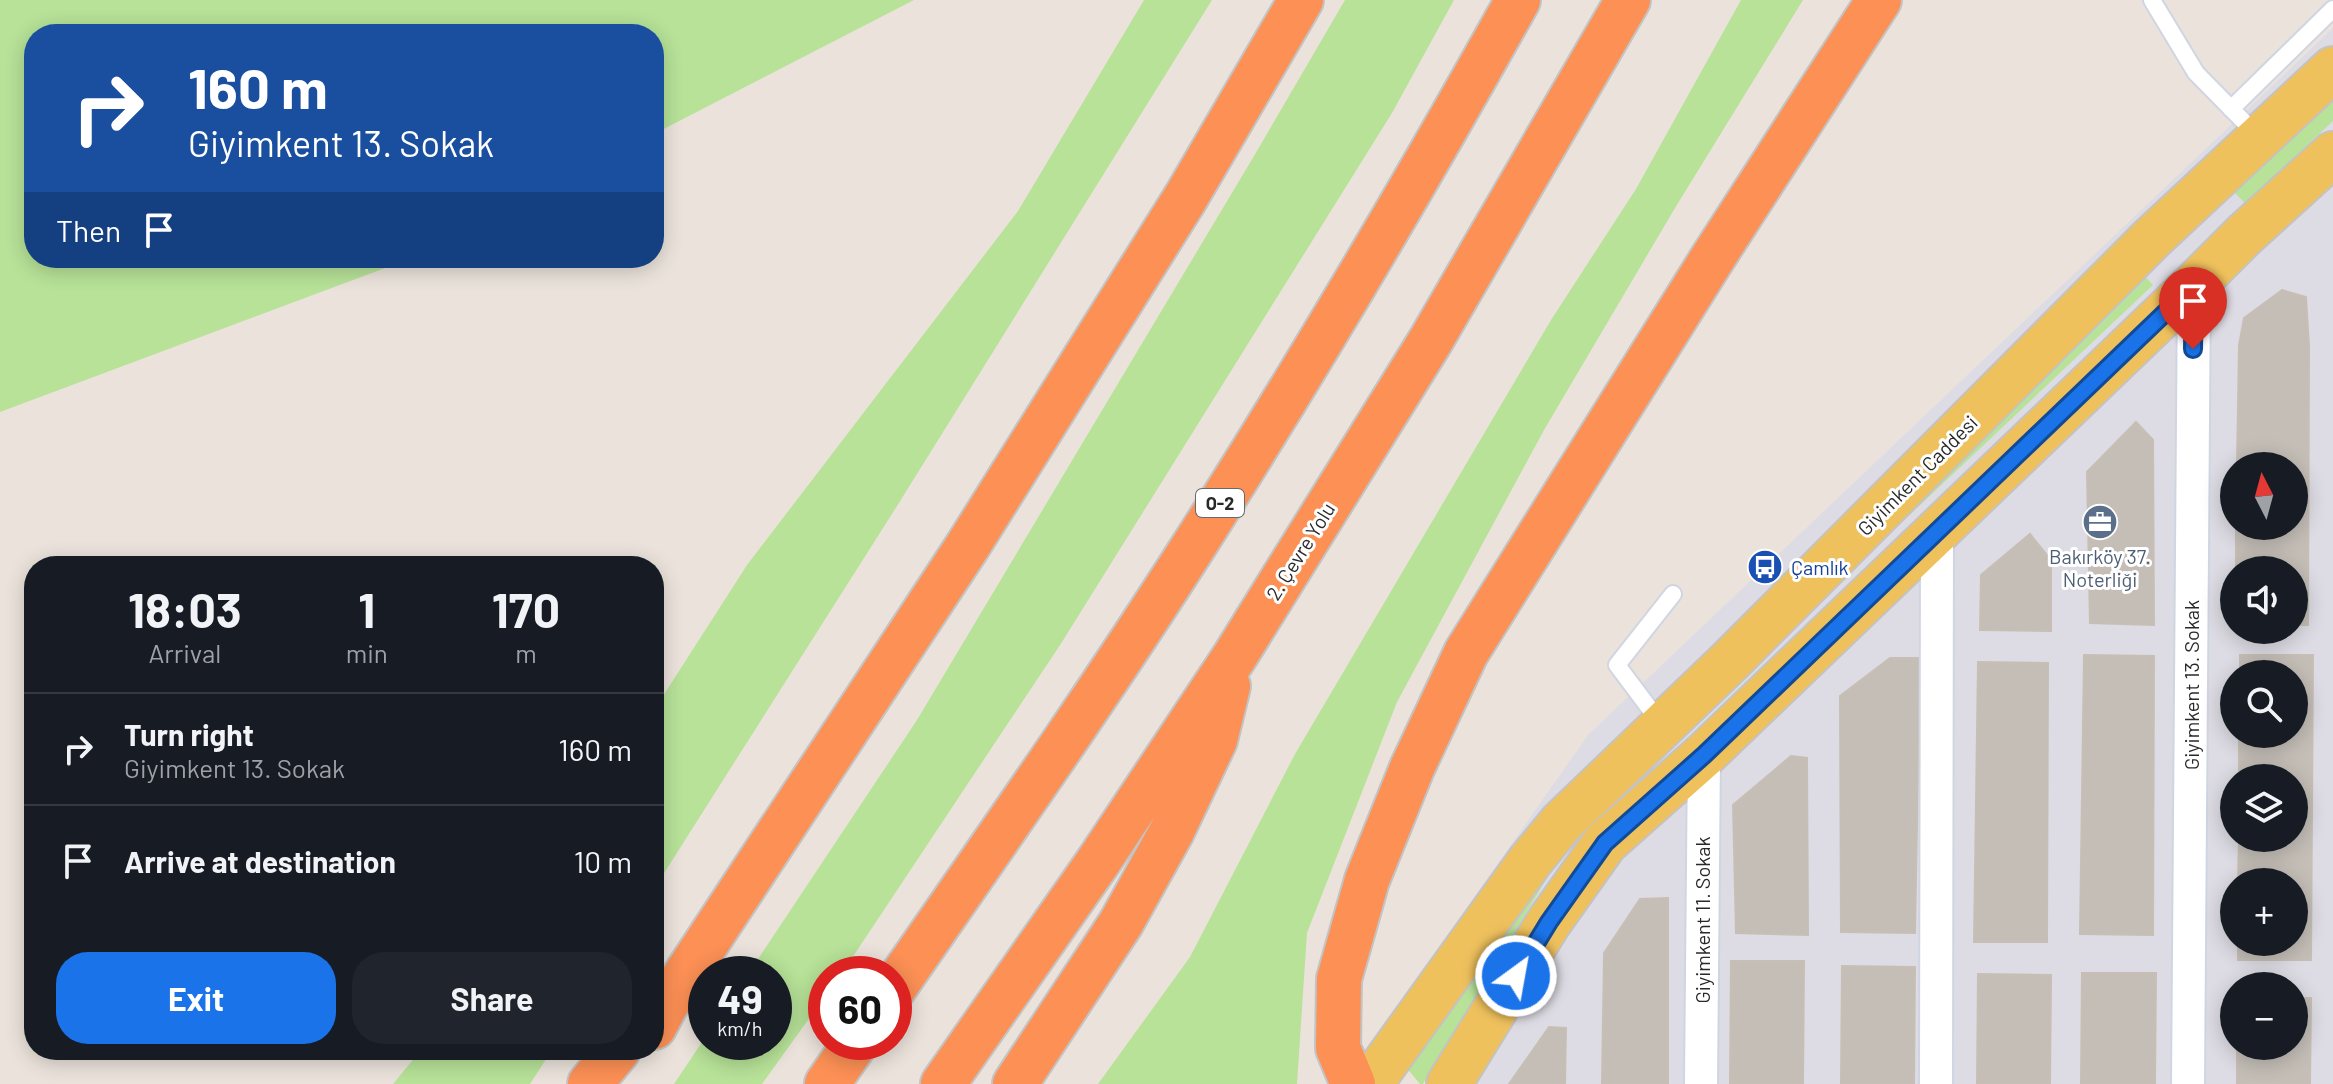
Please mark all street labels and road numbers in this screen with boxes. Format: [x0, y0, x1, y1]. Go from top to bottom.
street label: Giyimkent Caddesi [1852, 410, 1982, 540]
road number: O-2 [1196, 489, 1244, 517]
street label: 2. Çevre Yolu [1261, 498, 1339, 604]
street label: Giyimkent 13. Sokak [2179, 600, 2203, 770]
street label: Giyimkent 11. Sokak [1690, 837, 1714, 1003]

